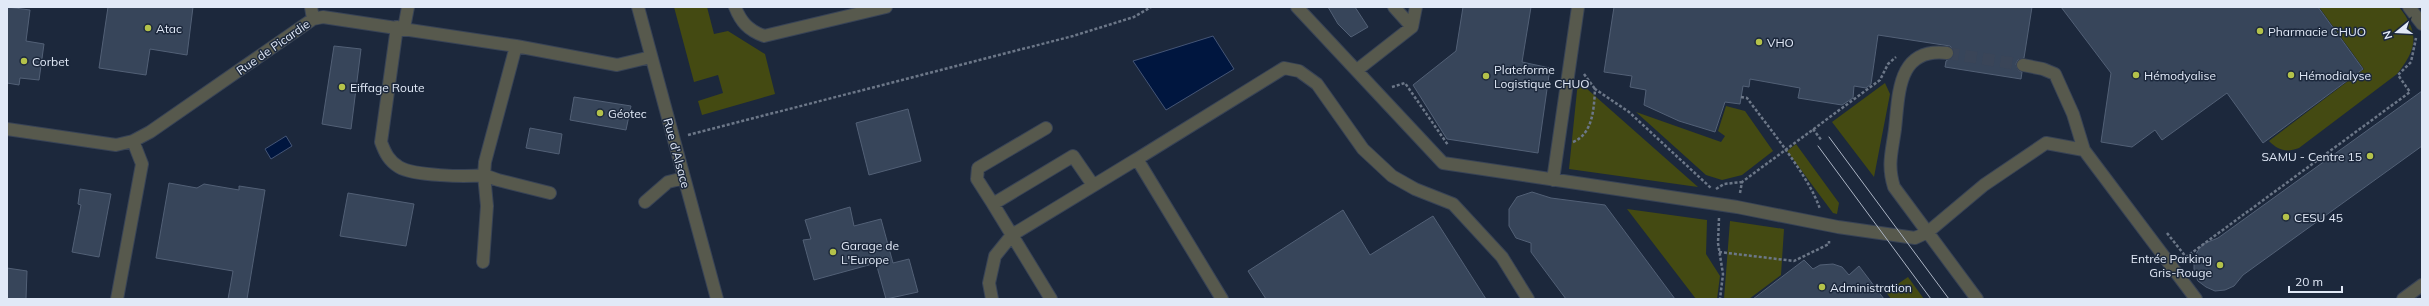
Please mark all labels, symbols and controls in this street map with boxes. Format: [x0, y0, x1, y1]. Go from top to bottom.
north arrow [2377, 12, 2417, 52]
street label: Rue de Picardie [233, 16, 313, 78]
place label: Atac [156, 21, 182, 36]
marker: Atac [143, 23, 153, 33]
place label: Pharmacie CHUO [2268, 24, 2366, 39]
marker: Pharmacie CHUO [2255, 26, 2265, 36]
text: N [2380, 29, 2395, 41]
place label: VHO [1767, 35, 1794, 50]
marker: VHO [1754, 37, 1764, 47]
place label: Corbet [32, 54, 69, 69]
marker: Corbet [19, 56, 29, 66]
place label: Plateforme Logistique CHUO [1494, 62, 1590, 91]
place label: Hémodyalise [2144, 68, 2216, 83]
place label: Hémodialyse [2299, 68, 2371, 83]
marker: Hémodyalise [2131, 70, 2141, 80]
marker: Hémodialyse [2286, 70, 2296, 80]
marker: Plateforme Logistique CHUO [1481, 71, 1491, 81]
place label: Eiffage Route [350, 80, 424, 95]
marker: Eiffage Route [337, 82, 347, 92]
place label: Géotec [608, 106, 647, 121]
marker: Géotec [595, 108, 605, 118]
street label: Rue d'Alsace [660, 116, 694, 190]
place label: SAMU - Centre 15 [2261, 149, 2362, 164]
marker: SAMU - Centre 15 [2365, 151, 2375, 161]
place label: CESU 45 [2294, 210, 2343, 225]
marker: CESU 45 [2281, 212, 2291, 222]
place label: Garage de L'Europe [841, 238, 899, 267]
marker: Garage de L'Europe [828, 247, 838, 257]
place label: Entrée Parking Gris-Rouge [2131, 251, 2212, 280]
marker: Entrée Parking Gris-Rouge [2215, 260, 2225, 270]
scale bar [2289, 268, 2342, 294]
text: 20 m [2295, 274, 2323, 289]
place label: Administration [1830, 280, 1912, 295]
marker: Administration [1817, 282, 1827, 292]

